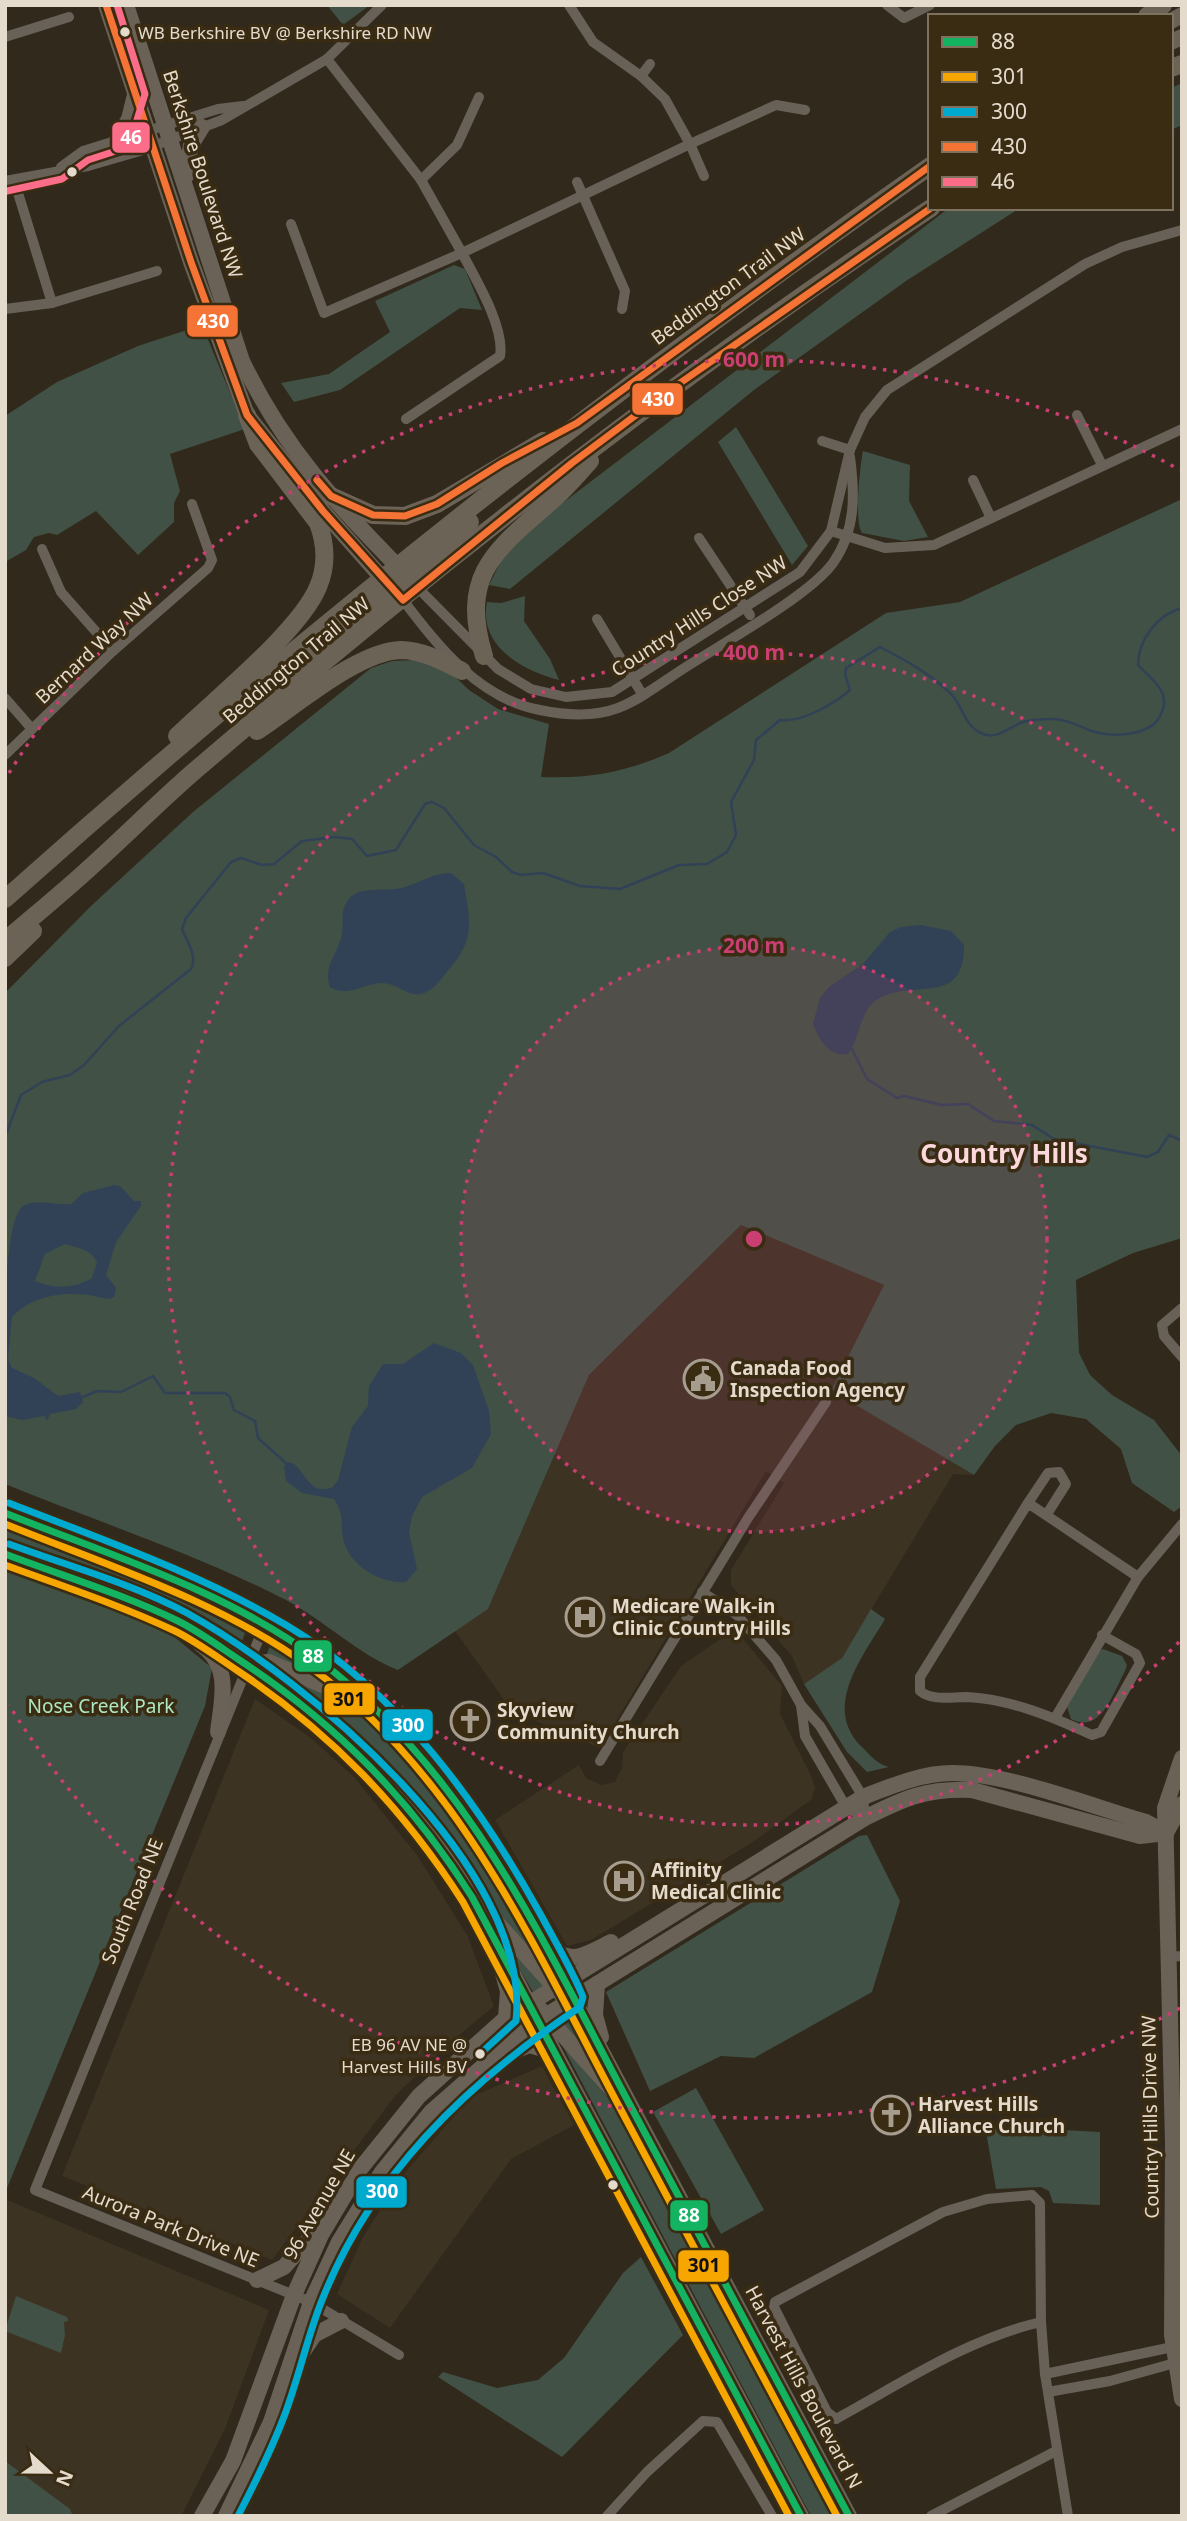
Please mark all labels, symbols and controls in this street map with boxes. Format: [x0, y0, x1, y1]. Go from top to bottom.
legend [928, 14, 1173, 210]
place label: WB Berkshire BV @ Berkshire RD NW [138, 21, 432, 44]
marker: WB Berkshire BV @ Berkshire RD NW [118, 25, 132, 39]
text: 88 [991, 27, 1015, 55]
text: 301 [991, 62, 1027, 90]
street label: Berkshire Boulevard NW [157, 67, 249, 282]
text: 300 [991, 97, 1027, 125]
line badge: 46 [111, 121, 151, 154]
text: 46 [120, 124, 142, 150]
text: 430 [991, 132, 1027, 160]
unlabelled marker [65, 165, 79, 179]
text: 46 [991, 167, 1015, 195]
street label: Beddington Trail NW [646, 221, 810, 351]
line badge: 430 [186, 304, 239, 338]
text: 430 [197, 308, 229, 334]
text: 600 m [723, 345, 785, 373]
line badge: 430 [631, 382, 684, 416]
text: 430 [642, 386, 674, 412]
street label: Country Hills Close NW [606, 549, 792, 683]
street label: Bernard Way NW [30, 586, 159, 709]
street label: Beddington Trail NW [217, 591, 375, 729]
text: 400 m [723, 638, 785, 666]
text: 200 m [723, 931, 785, 959]
district label: Country Hills [920, 1135, 1088, 1171]
centre of rings [742, 1227, 766, 1251]
place label: Canada Food Inspection Agency [730, 1355, 905, 1403]
public building icon: Canada Food Inspection Agency [682, 1358, 724, 1400]
place label: Medicare Walk-in Clinic Country Hills [612, 1593, 791, 1641]
hospital icon: Medicare Walk-in Clinic Country Hills [564, 1596, 606, 1638]
line badge: 88 [293, 1639, 333, 1673]
text: 88 [302, 1643, 324, 1669]
line badge: 301 [323, 1682, 376, 1716]
text: 301 [333, 1686, 365, 1712]
park label: Nose Creek Park [28, 1693, 174, 1719]
place label: Skyview Community Church [497, 1697, 680, 1745]
church icon: Skyview Community Church [449, 1700, 491, 1742]
line badge: 300 [381, 1708, 434, 1742]
text: 300 [392, 1712, 424, 1738]
street label: South Road NE [95, 1835, 169, 1967]
place label: Affinity Medical Clinic [651, 1857, 781, 1905]
hospital icon: Affinity Medical Clinic [603, 1860, 645, 1902]
street label: Country Hills Drive NW [1135, 2015, 1165, 2219]
place label: EB 96 AV NE @ Harvest Hills BV [341, 2033, 468, 2078]
marker: EB 96 AV NE @ Harvest Hills BV [473, 2047, 487, 2061]
place label: Harvest Hills Alliance Church [918, 2091, 1065, 2139]
church icon: Harvest Hills Alliance Church [870, 2094, 912, 2136]
street label: 96 Avenue NE [277, 2144, 361, 2264]
line badge: 300 [355, 2175, 408, 2209]
text: 300 [366, 2178, 398, 2204]
unlabelled marker [606, 2178, 620, 2192]
street label: Aurora Park Drive NE [79, 2179, 263, 2273]
line badge: 88 [669, 2199, 709, 2232]
text: 88 [678, 2202, 700, 2228]
line badge: 301 [677, 2249, 730, 2283]
text: 301 [688, 2252, 720, 2278]
street label: Harvest Hills Boulevard N [739, 2281, 869, 2493]
north arrow [14, 2437, 84, 2507]
text: N [50, 2466, 80, 2490]

